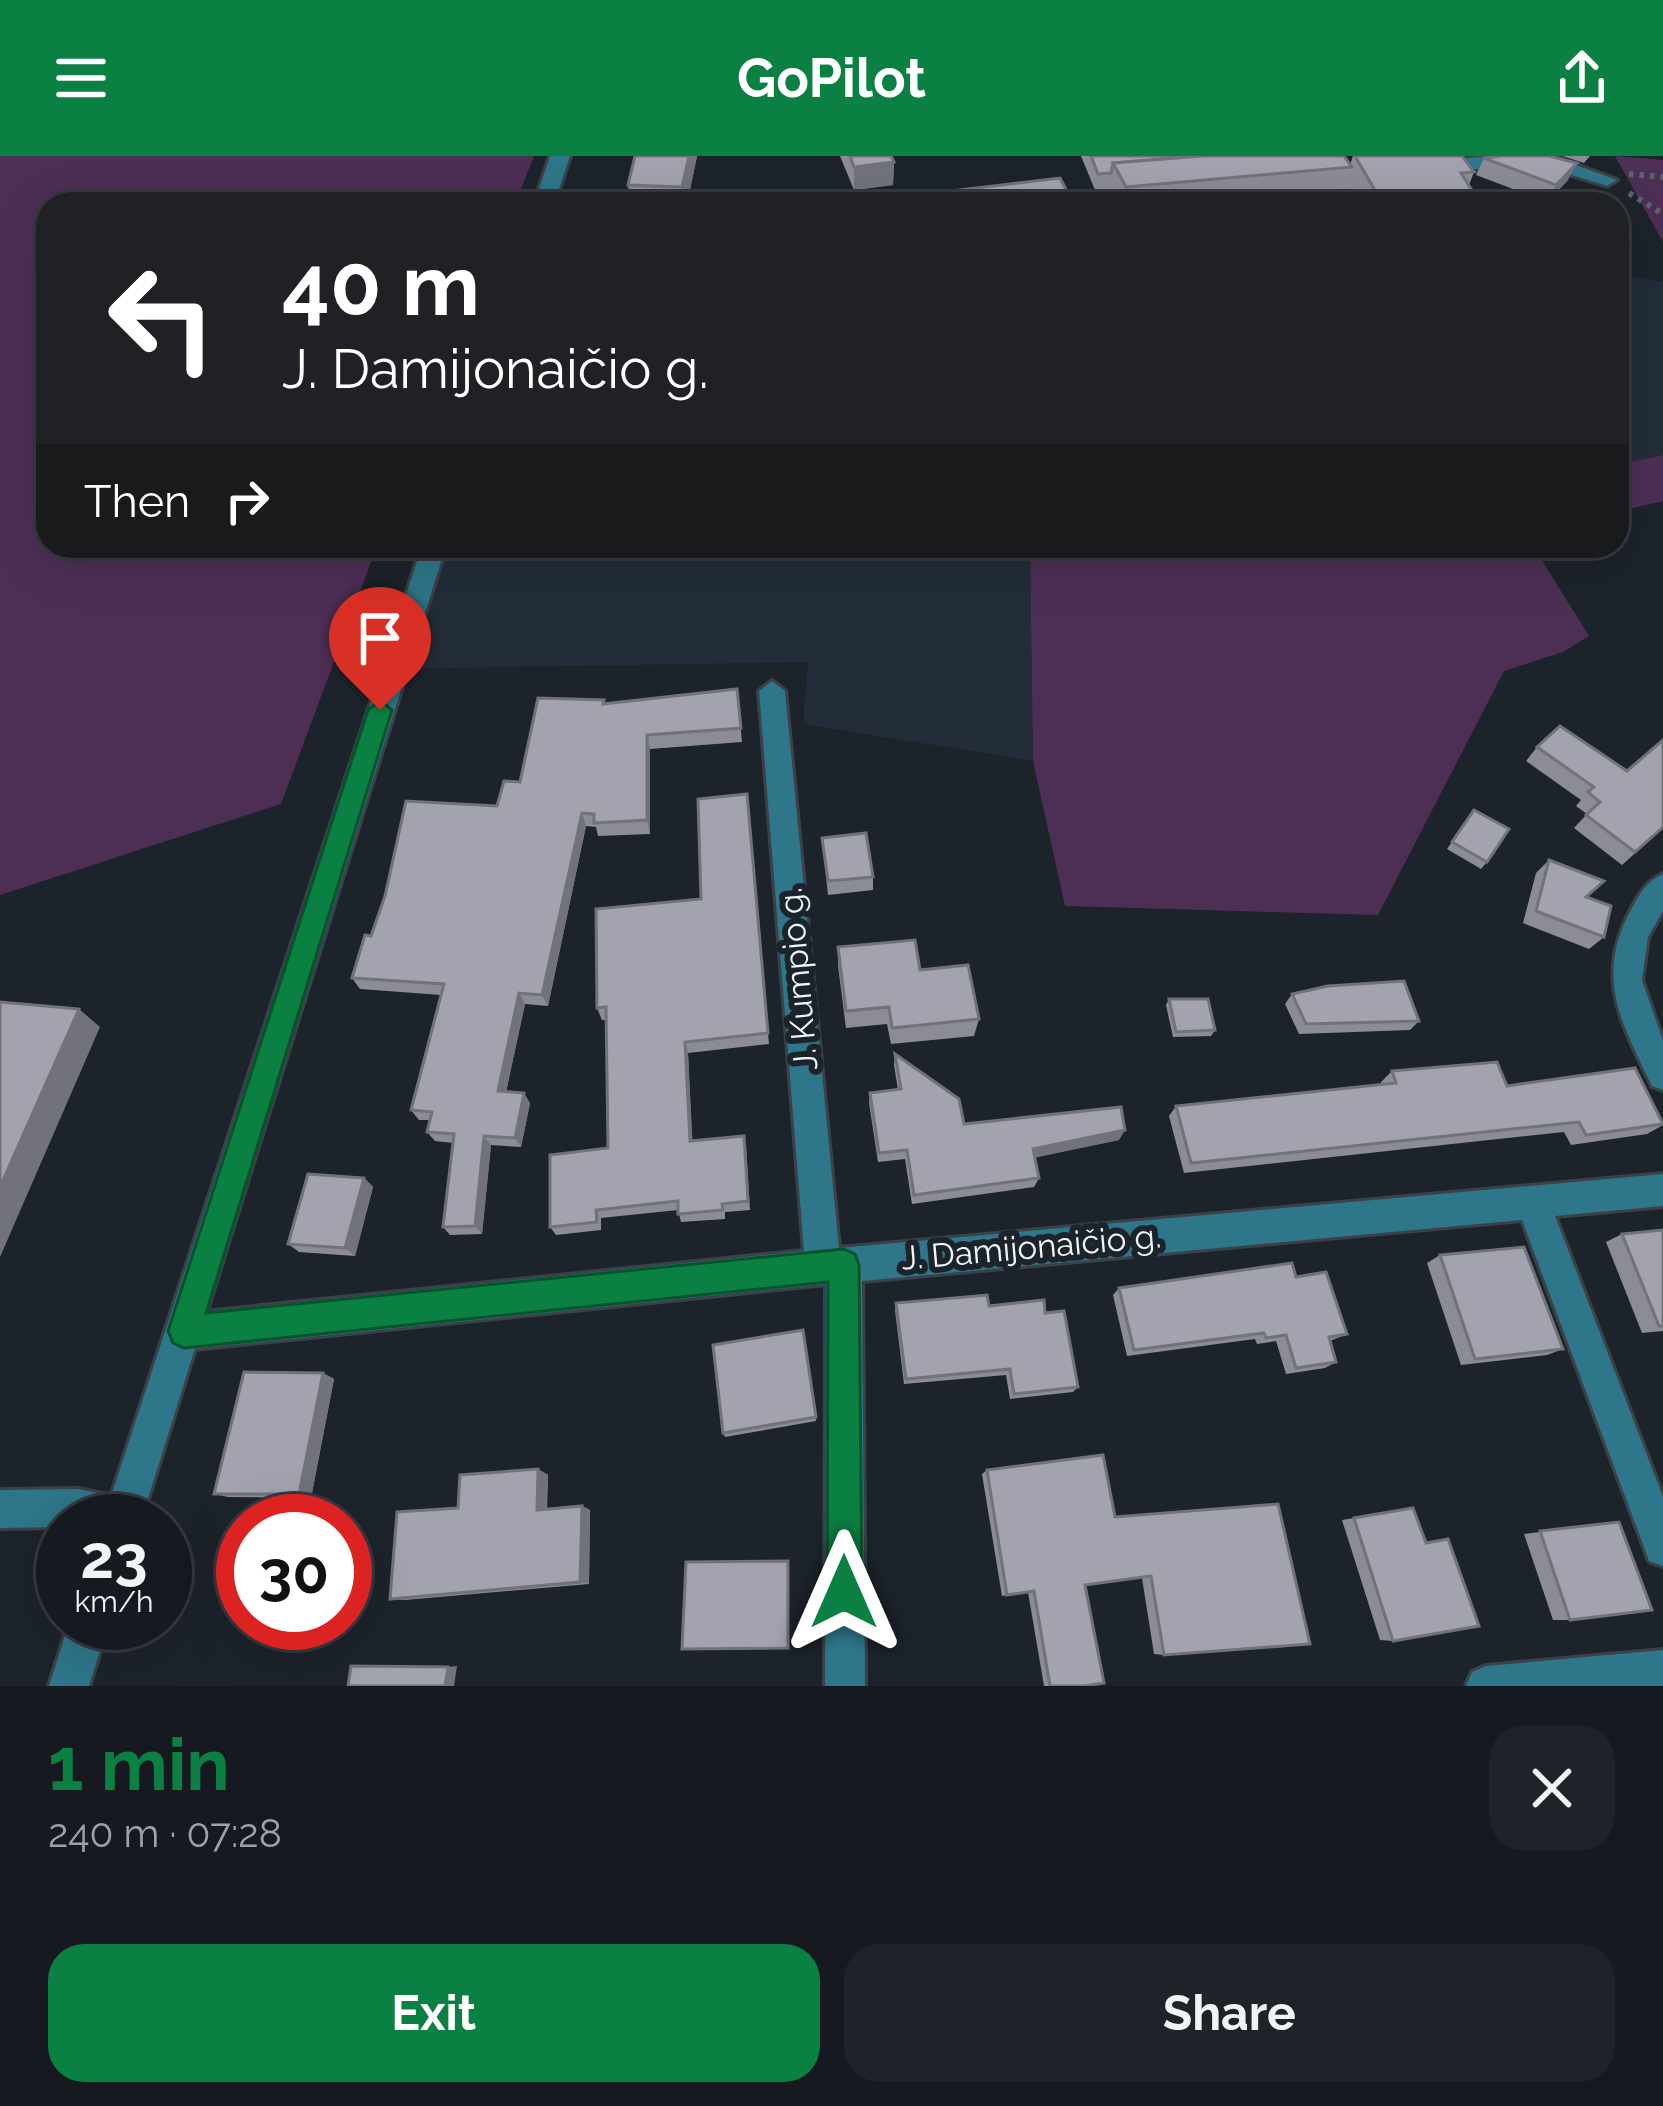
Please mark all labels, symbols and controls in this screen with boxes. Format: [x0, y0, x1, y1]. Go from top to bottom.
icon: menu [48, 45, 114, 111]
icon: share [1549, 45, 1615, 111]
text: GoPilot [737, 46, 926, 110]
text: 40 m [282, 236, 480, 335]
icon: left [84, 240, 240, 396]
text: J. Damijonaičio g. [282, 337, 709, 401]
icon: right [214, 468, 280, 534]
text: Then [84, 475, 190, 528]
pin [329, 587, 431, 710]
icon: arrive [347, 605, 413, 671]
street label: J. Kumpio g. [771, 886, 825, 1072]
street label: J. Damijonaičio g. [899, 1216, 1163, 1278]
speed limit sign: 30 [216, 1494, 372, 1650]
text: 23 [80, 1522, 148, 1592]
position arrow [781, 1529, 907, 1655]
text: km/h [74, 1584, 154, 1619]
text: 1 min [48, 1722, 230, 1807]
button: close [1489, 1725, 1615, 1851]
text: 240 m · 07:28 [48, 1810, 282, 1856]
button: Exit [48, 1944, 820, 2082]
button: Share [844, 1944, 1615, 2082]

